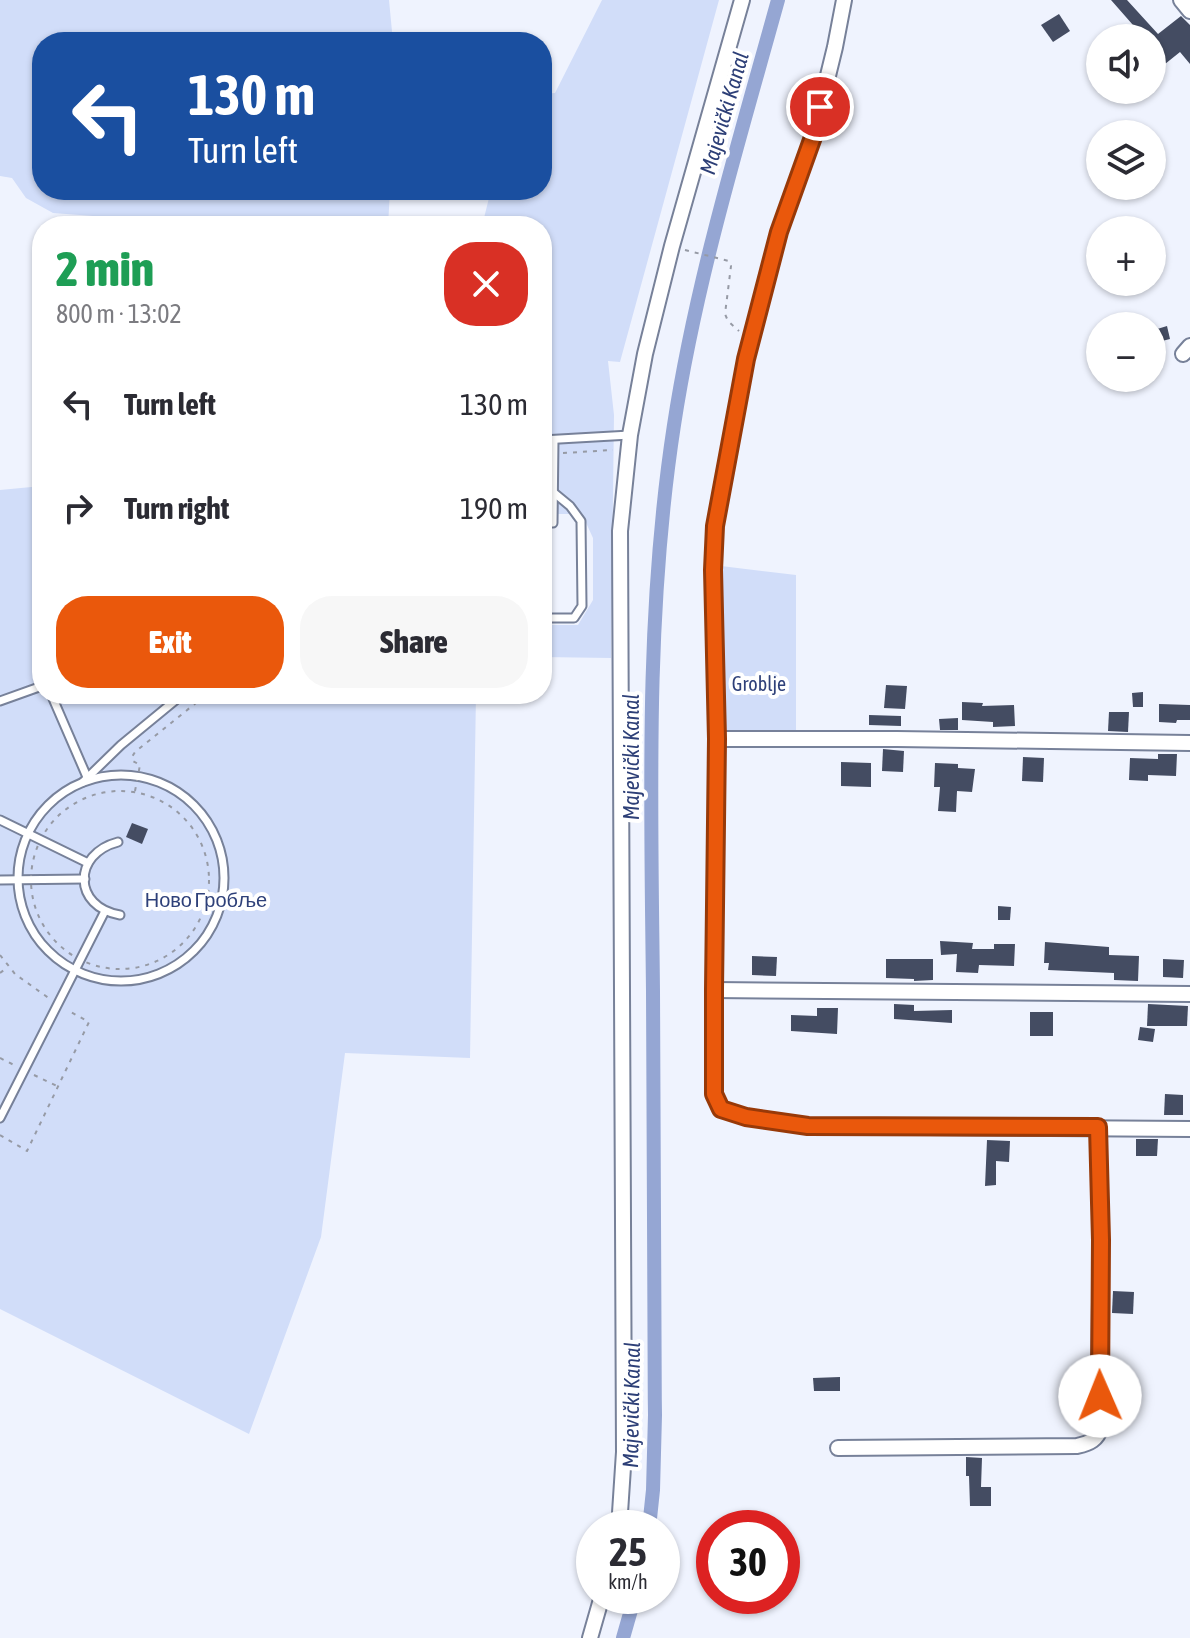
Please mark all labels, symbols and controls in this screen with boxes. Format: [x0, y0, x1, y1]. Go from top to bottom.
map controls [1086, 24, 1166, 392]
button: sound [1086, 24, 1166, 104]
water label: Majevički Kanal [694, 49, 754, 177]
text: 130 m [188, 63, 315, 127]
icon: left [56, 64, 160, 168]
pin [786, 73, 854, 141]
icon: arrive [798, 85, 842, 129]
button: layers [1086, 120, 1166, 200]
text: Turn left [188, 129, 298, 171]
button: + [1086, 216, 1166, 296]
text: 2 min [56, 241, 154, 296]
button: close [444, 242, 528, 326]
text: 800 m · 13:02 [56, 299, 182, 329]
button: − [1086, 312, 1166, 392]
icon: left [56, 382, 100, 426]
text: Turn left [124, 387, 216, 421]
text: 130 m [460, 387, 528, 421]
icon: right [56, 486, 100, 530]
text: Turn right [124, 491, 230, 525]
text: 190 m [460, 491, 528, 525]
button: Exit [56, 596, 284, 688]
button: Share [300, 596, 528, 688]
park label: Groblje [732, 672, 786, 695]
water label: Majevički Kanal [618, 694, 644, 820]
park label: Ново Гробље [145, 888, 267, 911]
water label: Majevički Kanal [617, 1342, 645, 1468]
position arrow [1058, 1354, 1142, 1438]
speed limit sign: 30 [696, 1510, 800, 1614]
text: 25 [609, 1529, 647, 1574]
text: km/h [608, 1570, 648, 1593]

